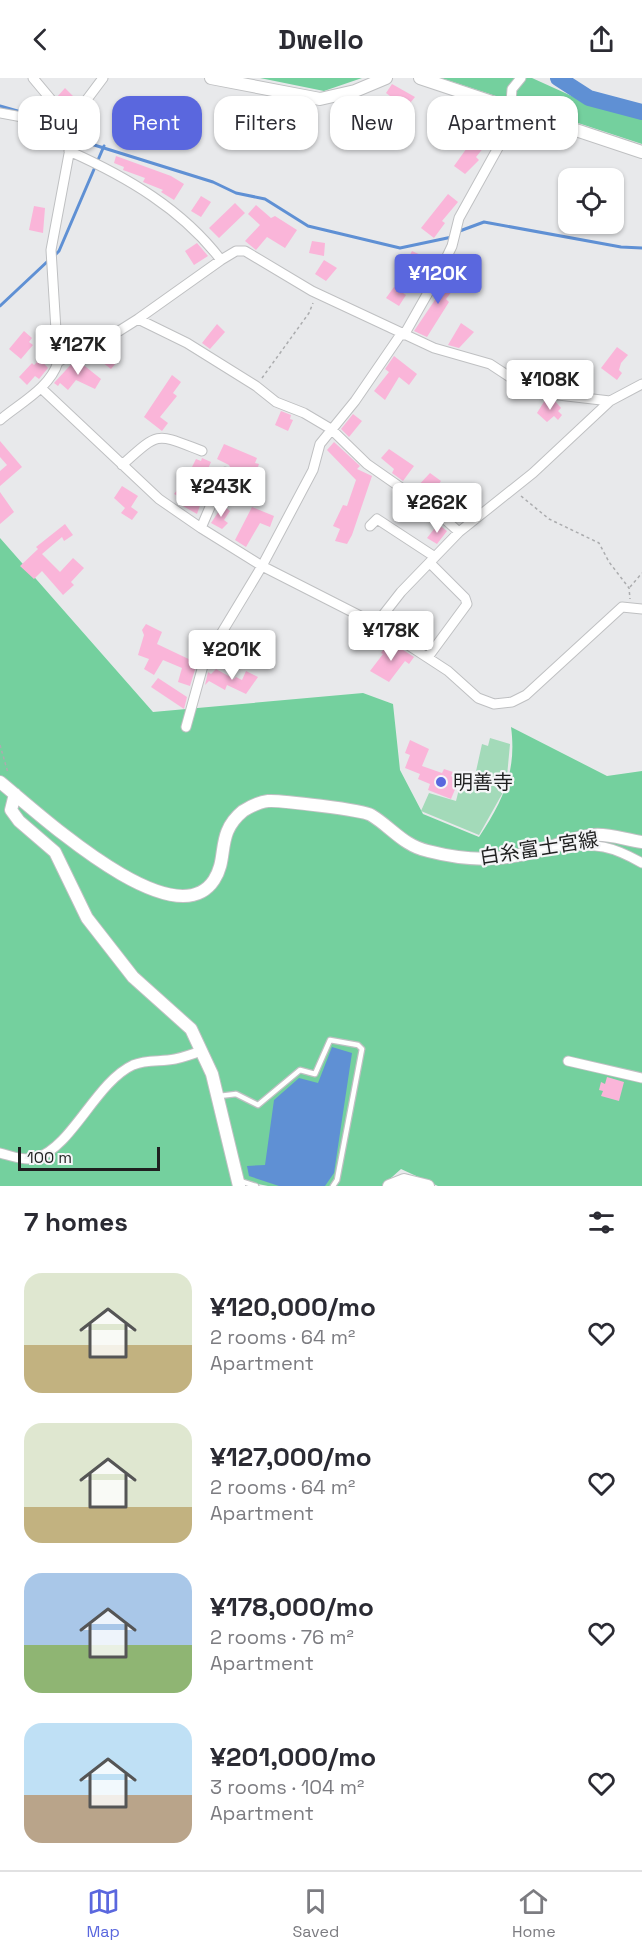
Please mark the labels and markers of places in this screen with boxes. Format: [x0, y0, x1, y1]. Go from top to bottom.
pin: ¥120K [396, 254, 480, 305]
pin: ¥127K [36, 325, 120, 376]
pin: ¥108K [508, 360, 592, 411]
pin: ¥243K [179, 467, 263, 518]
pin: ¥262K [395, 483, 479, 534]
pin: ¥178K [349, 611, 433, 662]
pin: ¥201K [190, 630, 274, 681]
place label: 明善寺 [453, 769, 513, 795]
marker: 明善寺 [434, 775, 448, 789]

